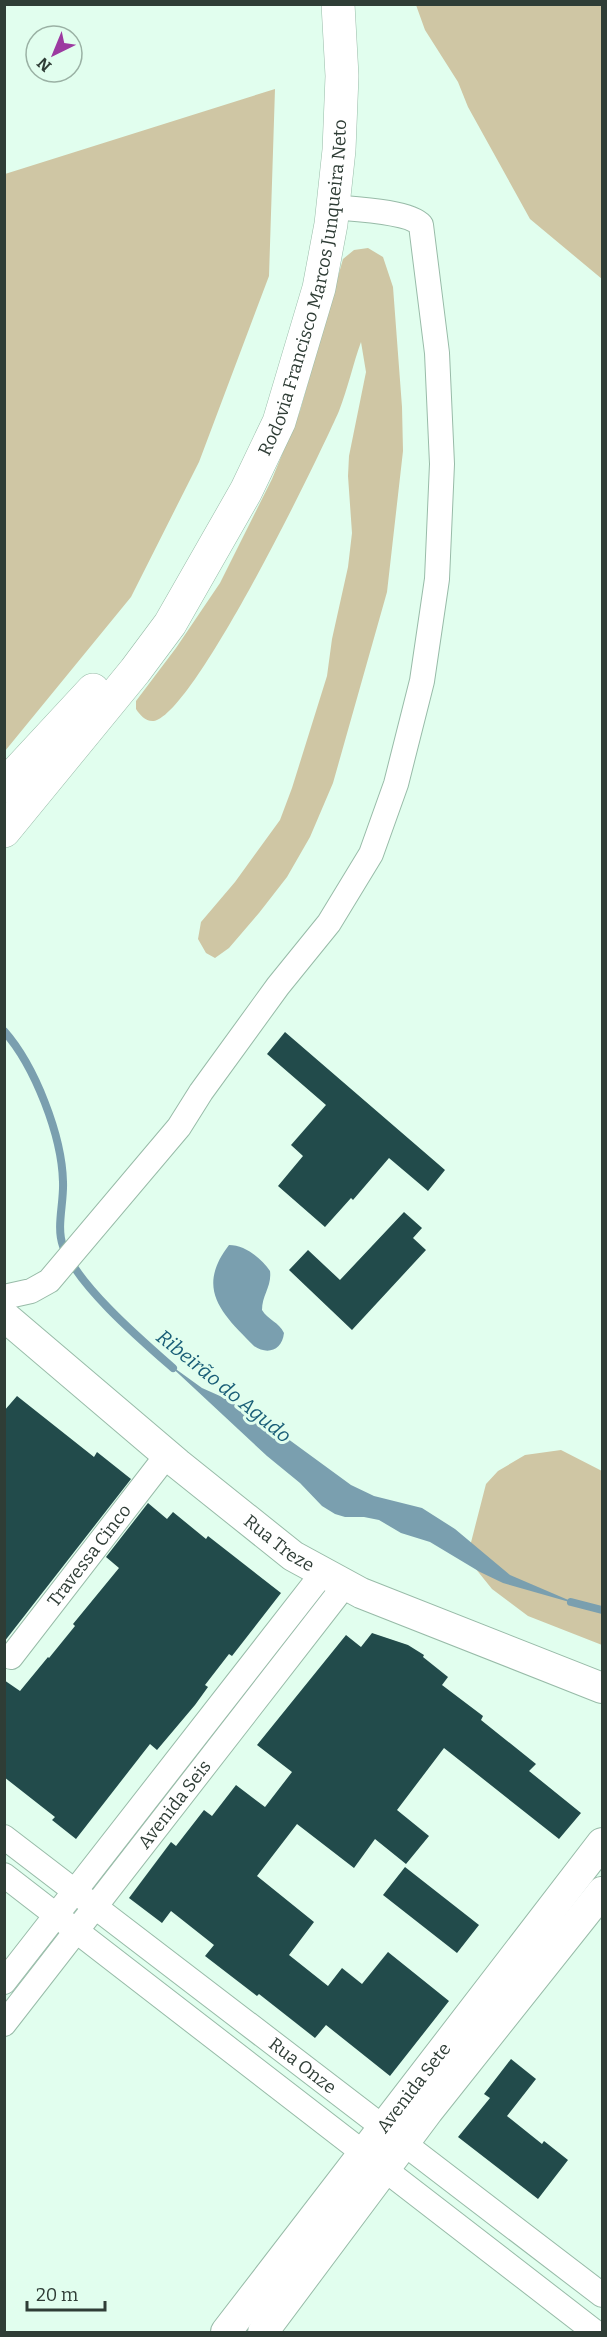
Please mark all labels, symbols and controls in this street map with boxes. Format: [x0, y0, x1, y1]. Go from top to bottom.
north arrow [24, 24, 84, 84]
text: N [33, 53, 55, 76]
street label: Rodovia Francisco Marcos Junqueira Neto [254, 119, 351, 459]
water label: Ribeirão do Agudo [152, 1324, 296, 1448]
street label: Travessa Cinco [43, 1500, 136, 1611]
street label: Rua Treze [239, 1510, 318, 1576]
street label: Avenida Seis [133, 1756, 216, 1853]
street label: Rua Onze [264, 2033, 341, 2098]
street label: Avenida Sete [372, 2038, 455, 2137]
scale bar [27, 2274, 105, 2312]
text: 20 m [36, 2284, 78, 2306]

